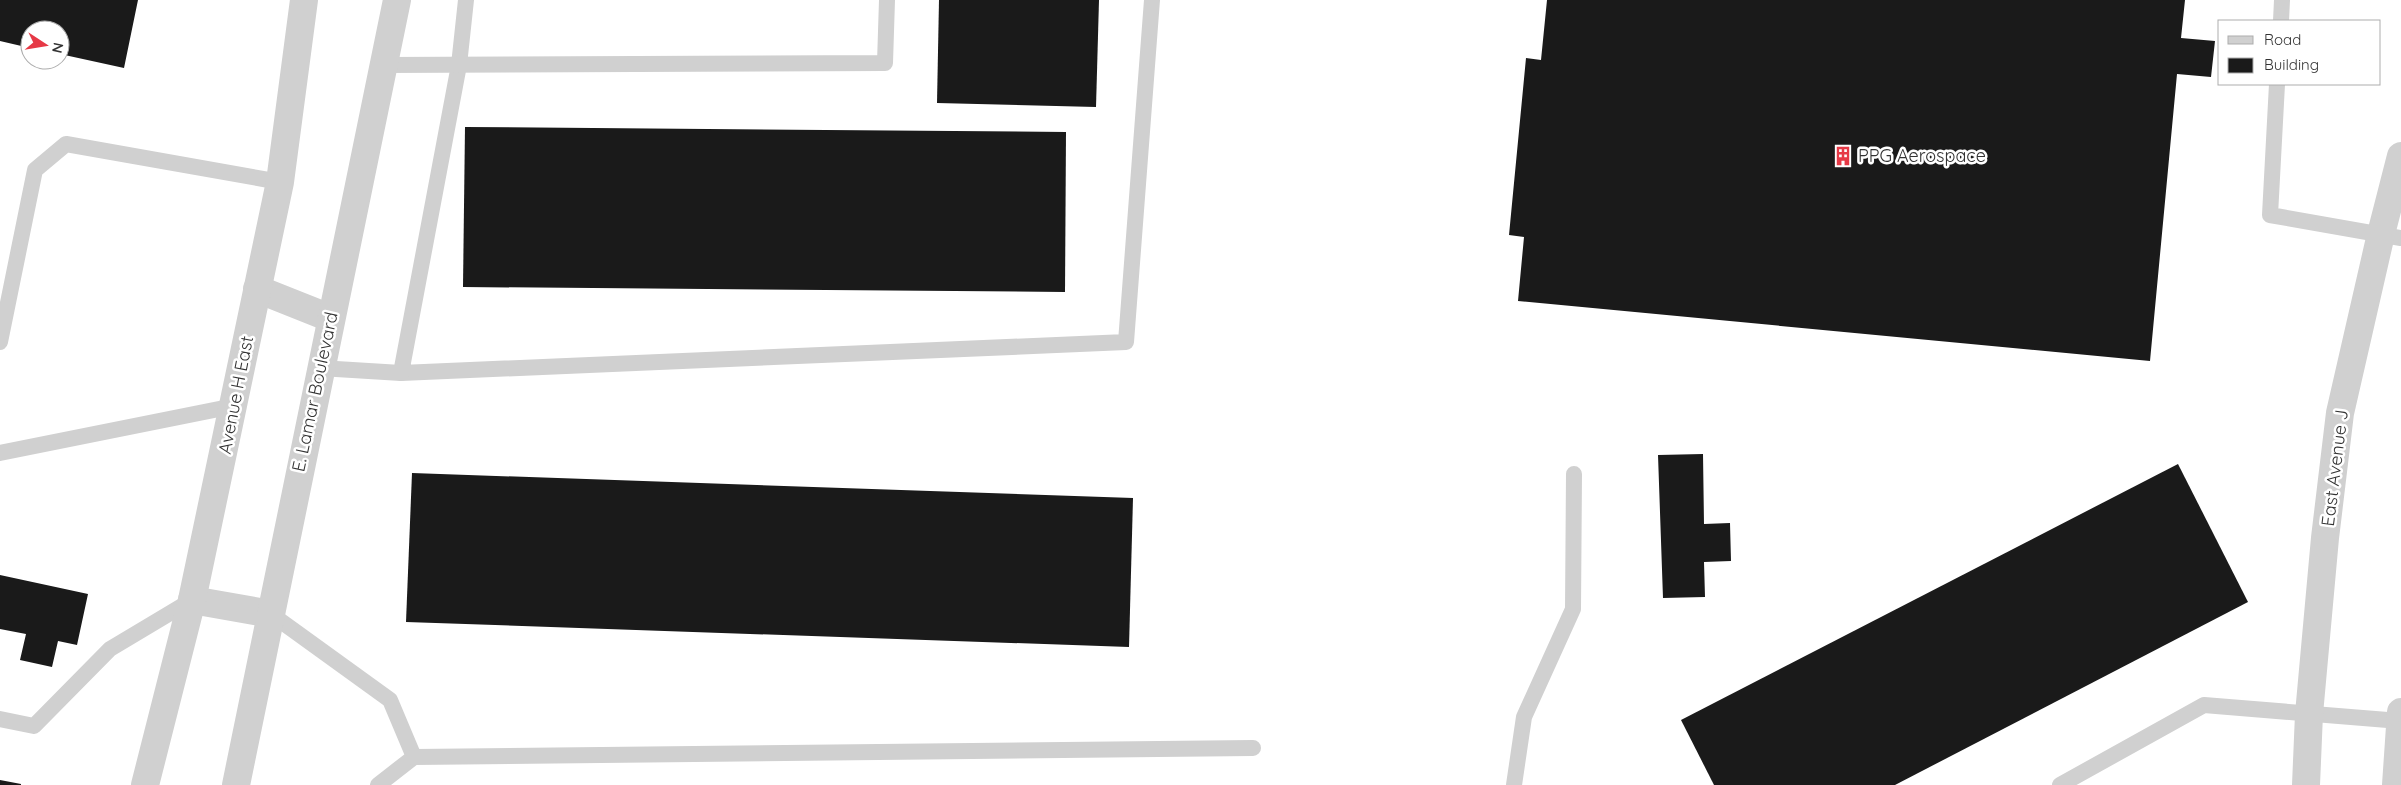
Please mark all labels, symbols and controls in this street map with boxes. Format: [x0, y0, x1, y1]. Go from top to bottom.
north arrow [20, 20, 70, 70]
legend [2218, 20, 2381, 85]
text: Road [2264, 30, 2301, 49]
text: N [48, 41, 68, 55]
text: Building [2264, 55, 2319, 74]
place label: PPG Aerospace [1858, 144, 1986, 167]
building icon: PPG Aerospace [1832, 145, 1854, 167]
street label: E. Lamar Boulevard [286, 310, 343, 474]
street label: Avenue H East [213, 334, 258, 456]
street label: East Avenue J [2316, 408, 2353, 528]

